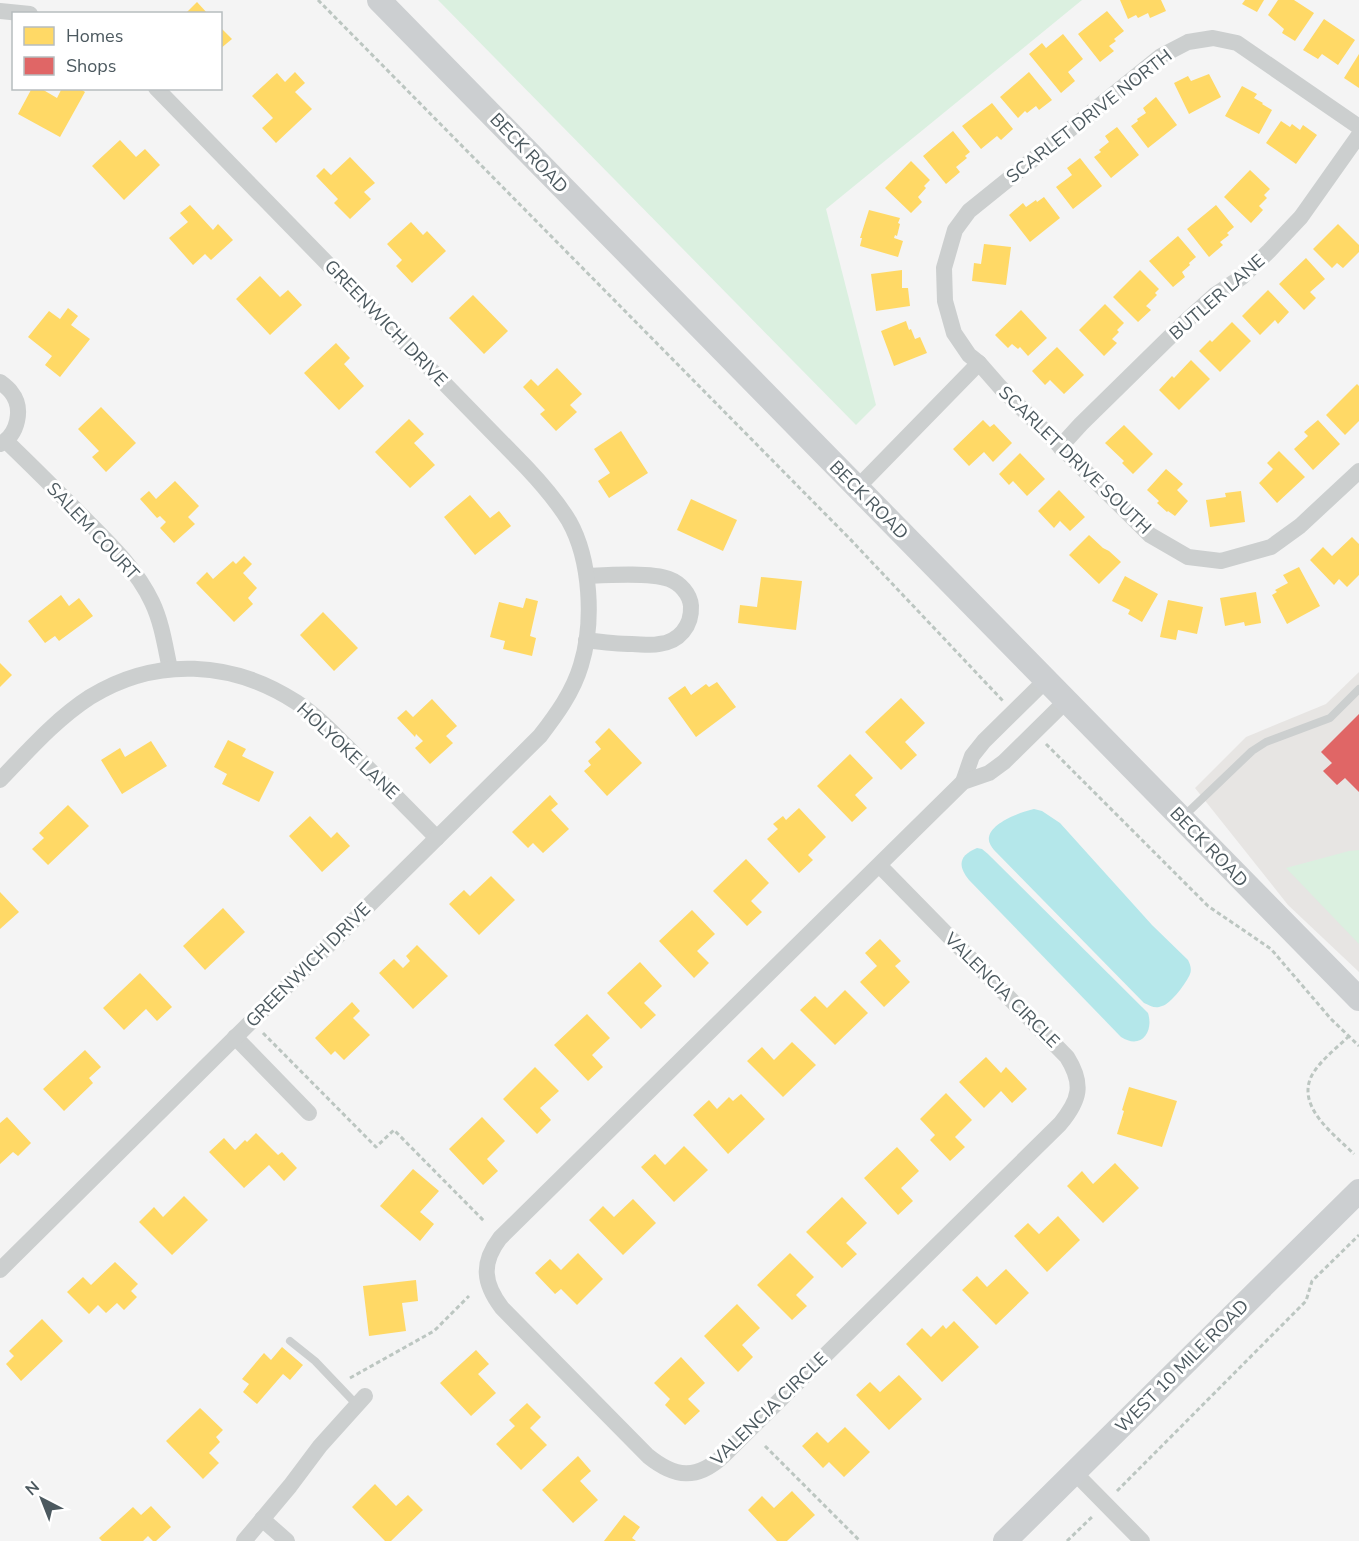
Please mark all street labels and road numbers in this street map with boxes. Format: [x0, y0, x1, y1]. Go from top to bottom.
street label: SCARLET DRIVE NORTH [1001, 44, 1177, 188]
street label: BECK ROAD [485, 108, 573, 198]
street label: BUTLER LANE [1164, 249, 1270, 345]
street label: GREENWICH DRIVE [319, 255, 453, 391]
street label: SCARLET DRIVE SOUTH [993, 381, 1157, 539]
street label: BECK ROAD [824, 455, 914, 545]
street label: SALEM COURT [41, 477, 145, 585]
street label: HOLYOKE LANE [292, 697, 404, 805]
street label: BECK ROAD [1165, 802, 1253, 892]
street label: GREENWICH DRIVE [240, 897, 376, 1033]
street label: VALENCIA CIRCLE [938, 926, 1065, 1053]
street label: WEST 10 MILE ROAD [1110, 1294, 1254, 1438]
street label: VALENCIA CIRCLE [705, 1347, 833, 1472]

